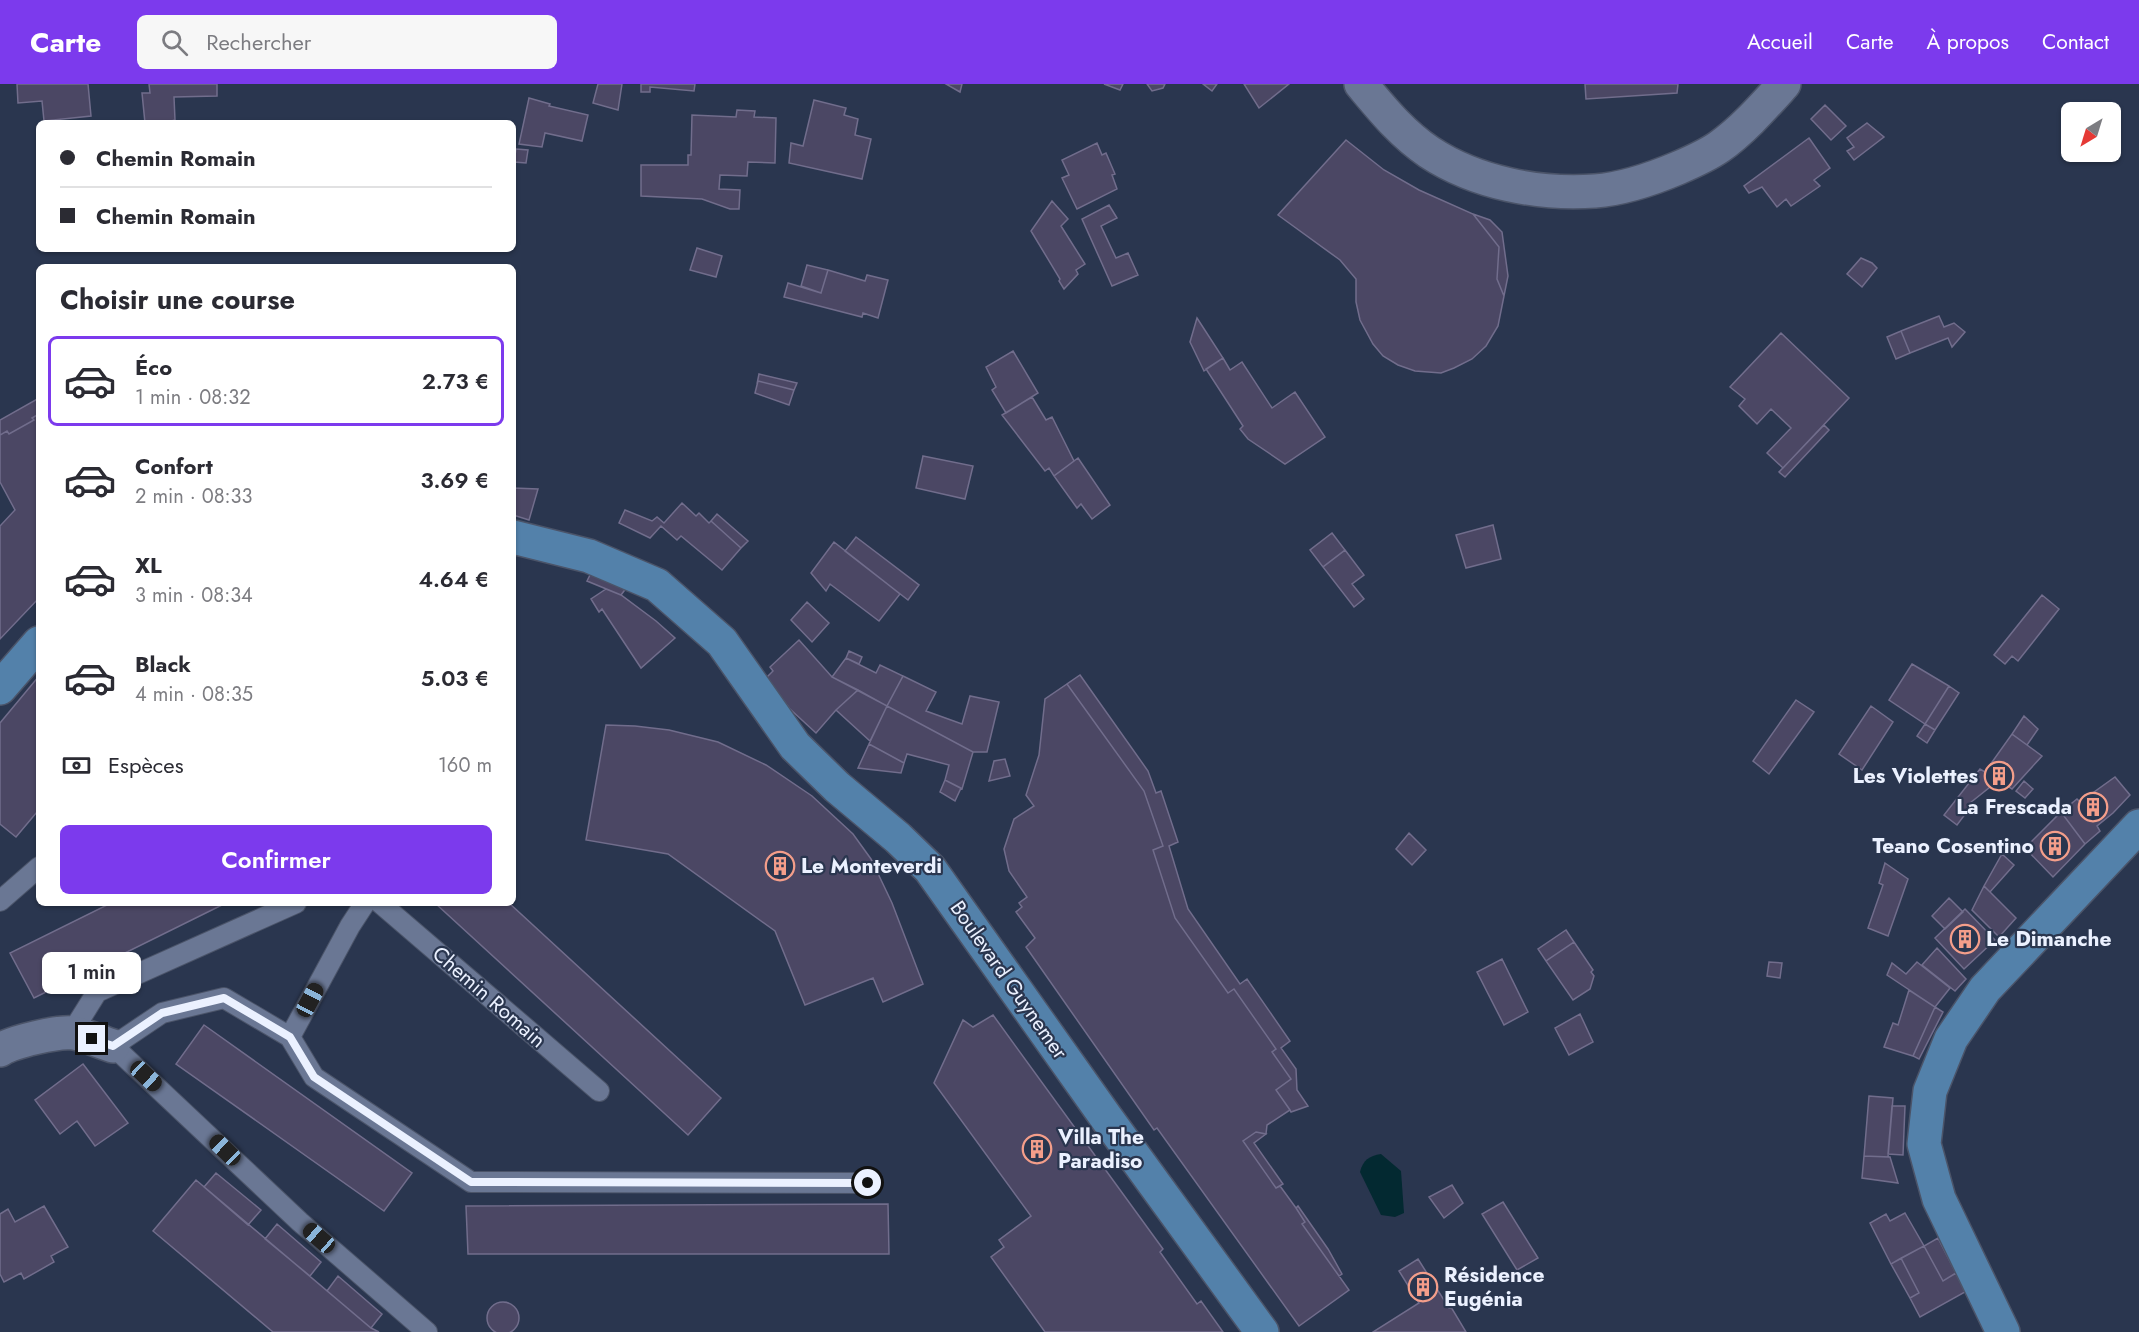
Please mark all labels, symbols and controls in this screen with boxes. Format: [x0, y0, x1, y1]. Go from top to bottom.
search box [137, 15, 557, 69]
text: Carte [30, 22, 101, 63]
icon: search [158, 26, 191, 59]
text: Rechercher [206, 26, 311, 58]
text: Accueil [1747, 27, 1813, 57]
text: Carte [1846, 27, 1894, 57]
text: À propos [1927, 27, 2009, 57]
text: Contact [2042, 27, 2109, 57]
north arrow [2061, 102, 2121, 162]
map controls [2061, 102, 2121, 162]
text: Chemin Romain [96, 142, 256, 174]
text: Chemin Romain [96, 200, 256, 232]
text: Choisir une course [60, 280, 295, 319]
text: Éco [135, 351, 172, 383]
icon: car [63, 354, 117, 408]
text: 2.73 € [422, 365, 489, 397]
text: 1 min · 08:32 [135, 383, 251, 412]
text: Confort [135, 450, 213, 482]
icon: car [63, 453, 117, 507]
text: 3.69 € [421, 464, 489, 496]
text: 2 min · 08:33 [135, 482, 252, 511]
text: XL [135, 549, 162, 581]
icon: car [63, 552, 117, 606]
text: 4.64 € [418, 563, 489, 595]
text: 3 min · 08:34 [135, 581, 253, 610]
text: Black [135, 648, 191, 680]
icon: car [63, 651, 117, 705]
text: 5.03 € [421, 662, 489, 694]
text: 4 min · 08:35 [135, 680, 253, 709]
icon: cash [60, 749, 93, 782]
text: Espèces [108, 749, 184, 781]
text: 160 m [438, 751, 492, 780]
building icon: Les Violettes [1983, 760, 2015, 792]
place label: Les Violettes [1853, 761, 1978, 791]
building icon: La Frescada [2077, 791, 2109, 823]
place label: La Frescada [1956, 792, 2072, 822]
button: Confirmer [60, 825, 492, 894]
building icon: Teano Cosentino [2039, 830, 2071, 862]
place label: Teano Cosentino [1872, 831, 2034, 861]
building icon: Le Monteverdi [764, 850, 796, 882]
place label: Le Monteverdi [801, 851, 942, 881]
street label: Boulevard Guynemer [943, 895, 1075, 1066]
building icon: Le Dimanche [1949, 923, 1981, 955]
place label: Le Dimanche [1986, 924, 2112, 954]
street label: Chemin Romain [426, 939, 552, 1055]
callout: 1 min [42, 952, 142, 994]
text: 1 min [67, 958, 116, 987]
car [294, 980, 326, 1020]
route end [78, 1025, 105, 1052]
car [127, 1057, 165, 1095]
place label: Villa The Paradiso [1057, 1122, 1144, 1176]
car [206, 1131, 244, 1169]
building icon: Villa The Paradiso [1021, 1133, 1053, 1165]
route start [854, 1169, 881, 1196]
car [300, 1219, 338, 1257]
place label: Résidence Eugénia [1444, 1260, 1544, 1314]
building icon: Résidence Eugénia [1407, 1271, 1439, 1303]

